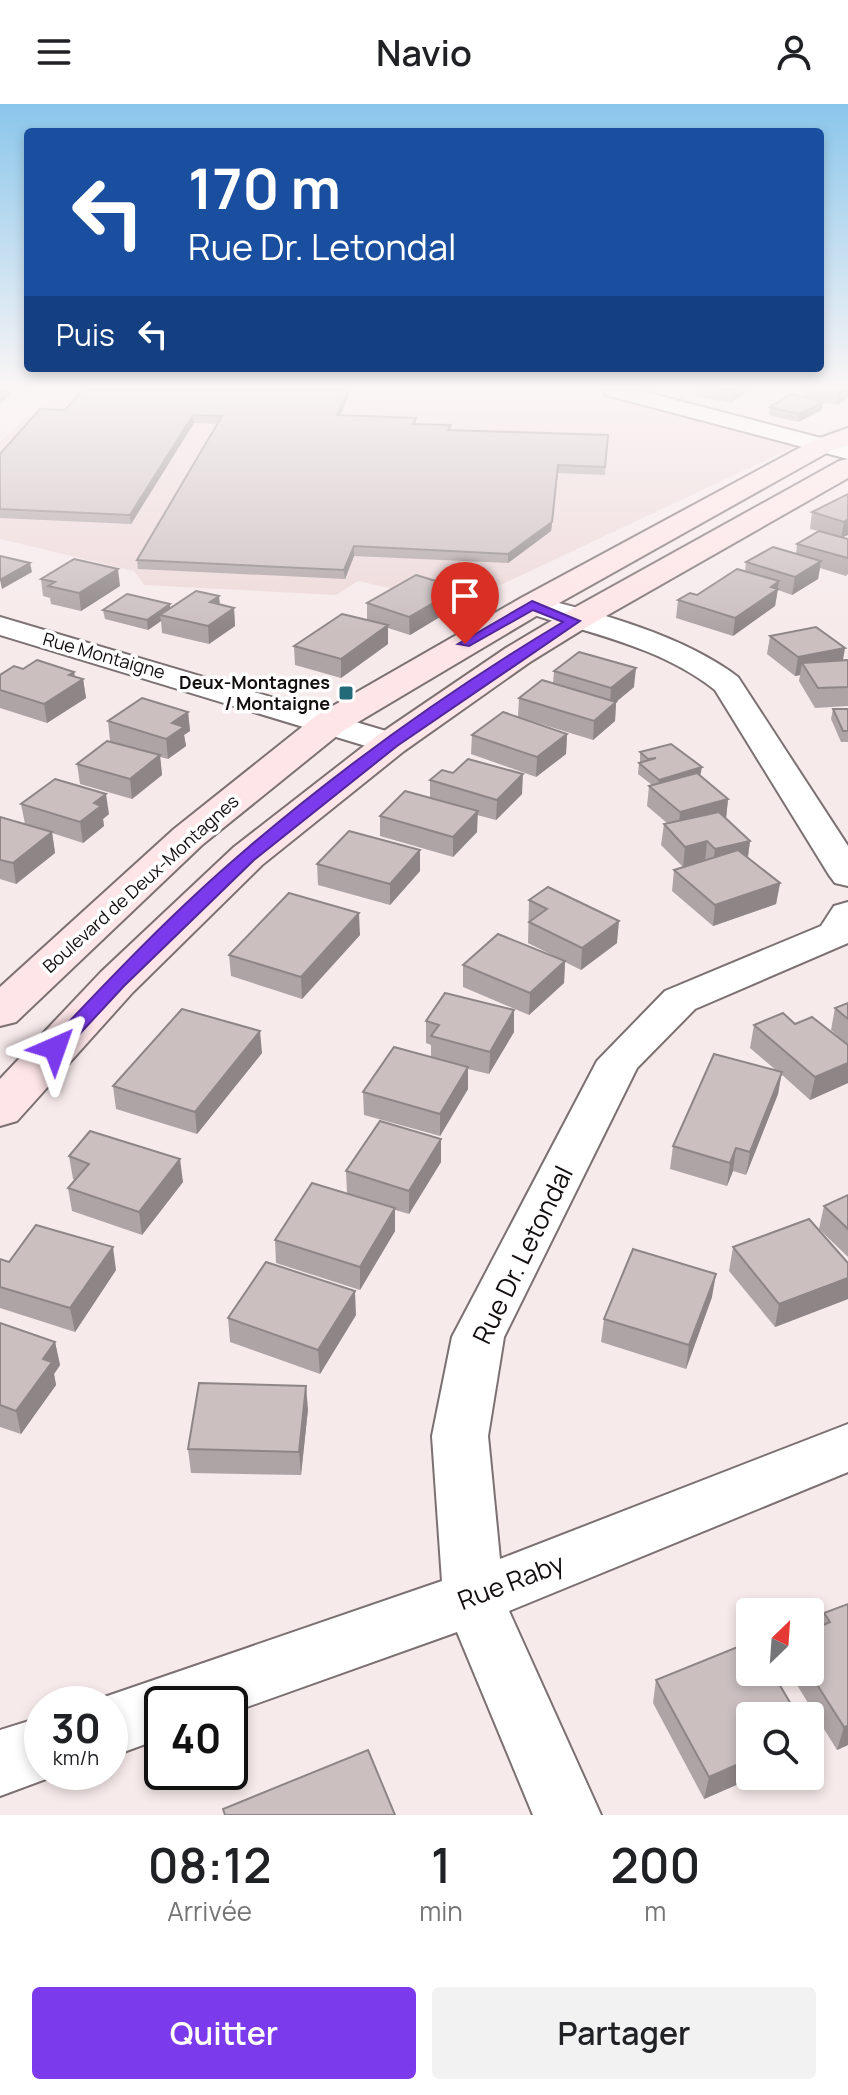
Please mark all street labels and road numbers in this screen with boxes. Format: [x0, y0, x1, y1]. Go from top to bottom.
street label: Rue Montaigne [40, 626, 168, 684]
street label: Boulevard de Deux-Montagnes [37, 789, 243, 978]
street label: Rue Dr. Letondal [463, 1160, 581, 1350]
street label: Rue Raby [452, 1544, 569, 1618]

